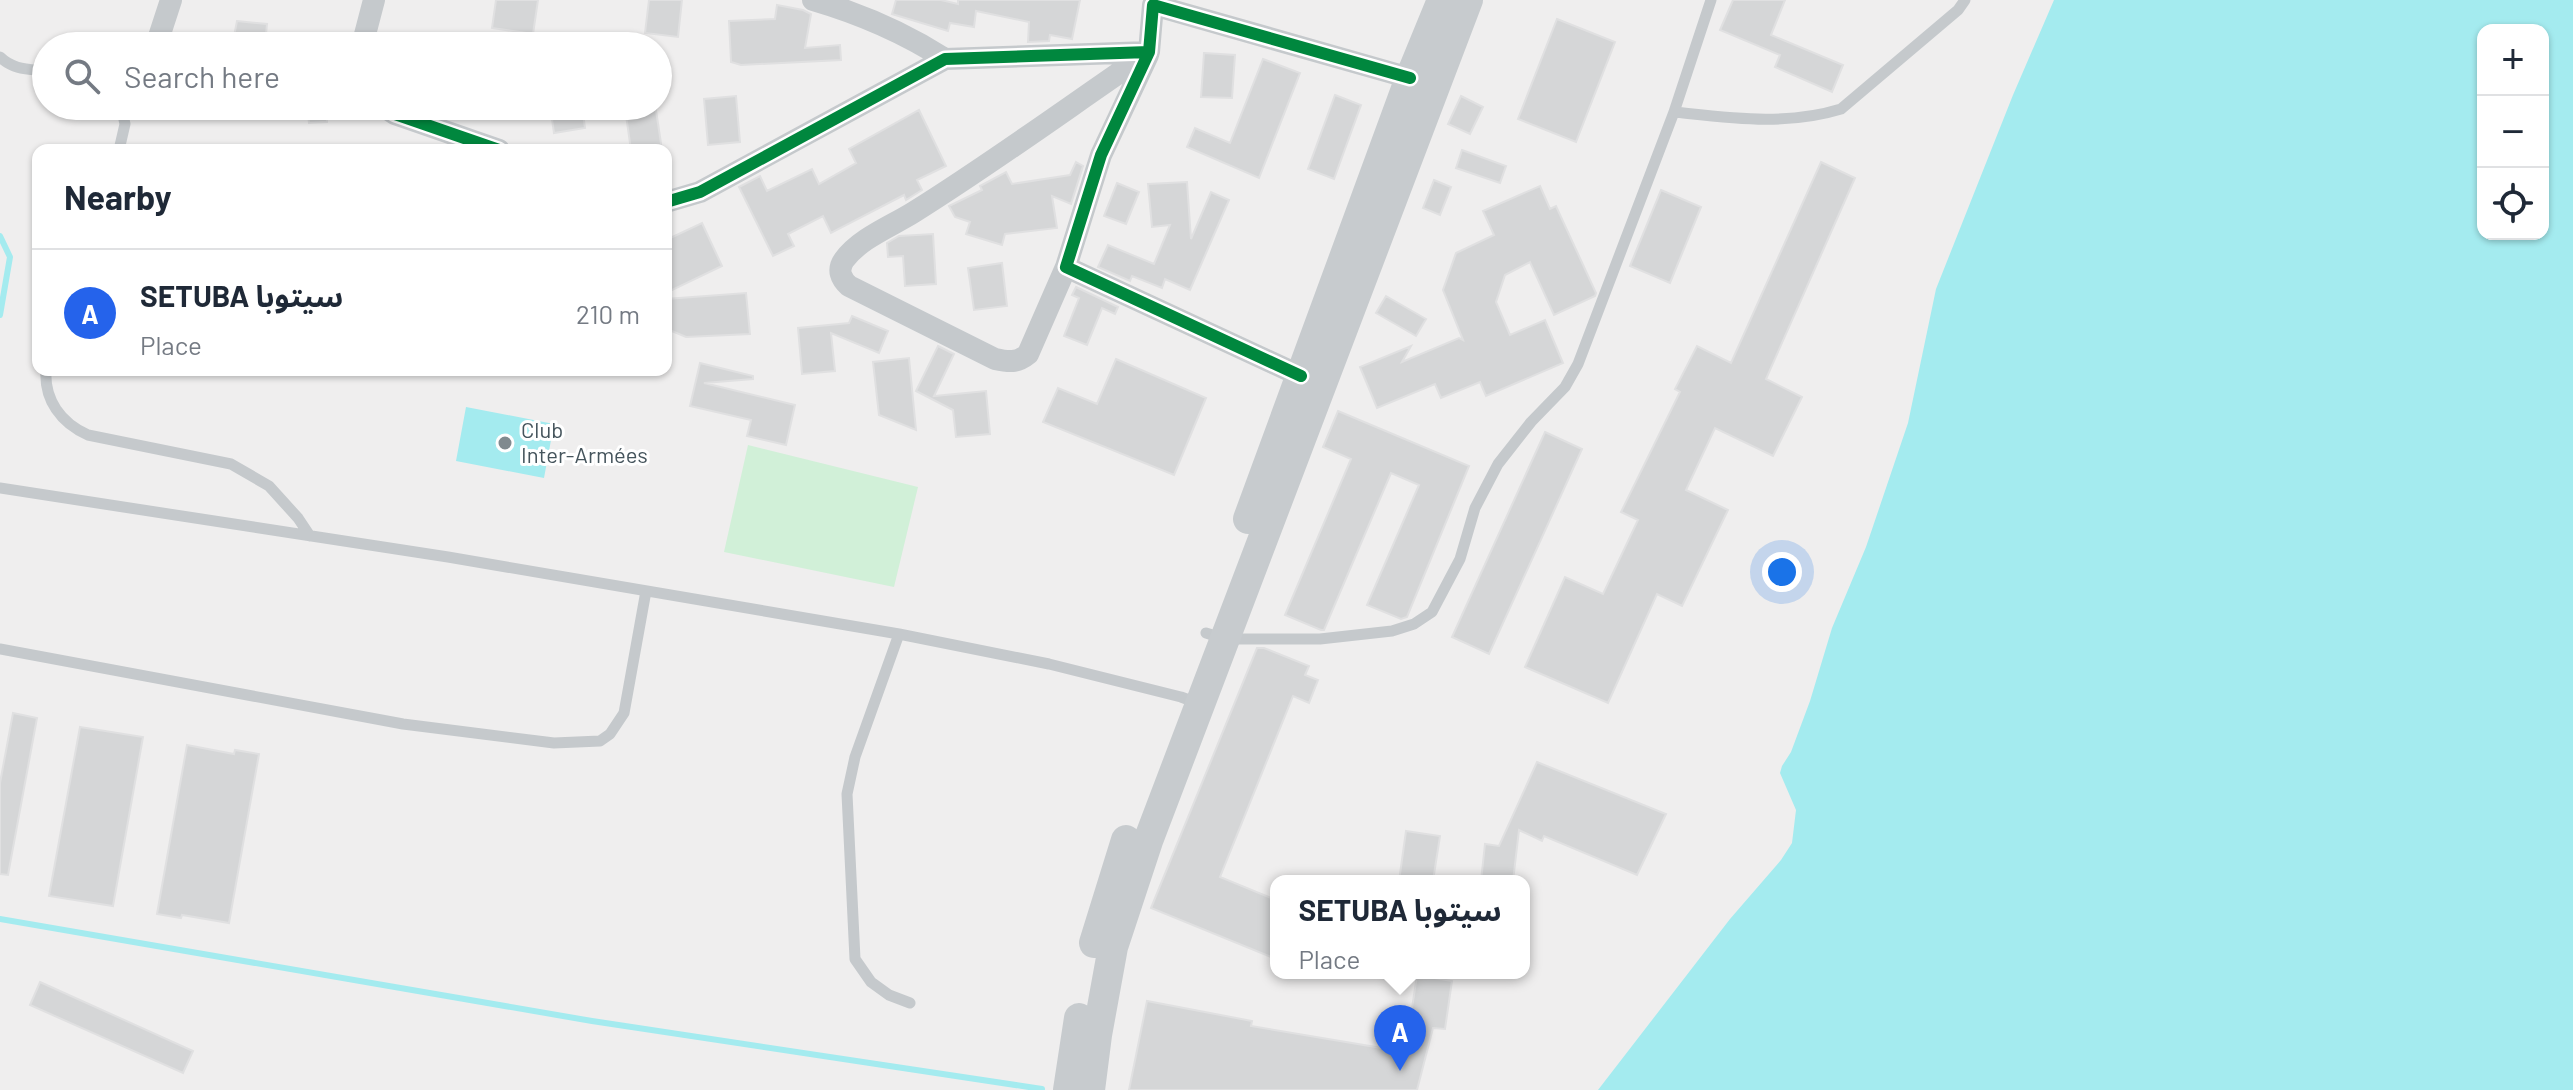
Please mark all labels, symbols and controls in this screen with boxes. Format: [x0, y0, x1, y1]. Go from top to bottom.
map controls [2477, 24, 2549, 240]
button: + [2477, 24, 2549, 96]
search box [32, 32, 672, 120]
icon: search [60, 54, 104, 98]
text: Search here [124, 58, 280, 94]
button: − [2477, 96, 2549, 168]
button: locate [2477, 168, 2549, 240]
text: Nearby [64, 176, 172, 217]
text: SETUBA سيتوبا [140, 277, 343, 313]
text: A [81, 298, 99, 329]
text: 210 m [576, 298, 640, 329]
text: Place [140, 329, 202, 360]
place label: Club Inter-Armées [521, 416, 648, 467]
marker: Club Inter-Armées [496, 434, 514, 452]
your location [1762, 552, 1802, 592]
popup [1270, 875, 1530, 979]
text: SETUBA سيتوبا [1298, 891, 1502, 927]
text: Place [1298, 943, 1360, 974]
pin: A [1374, 1005, 1426, 1071]

